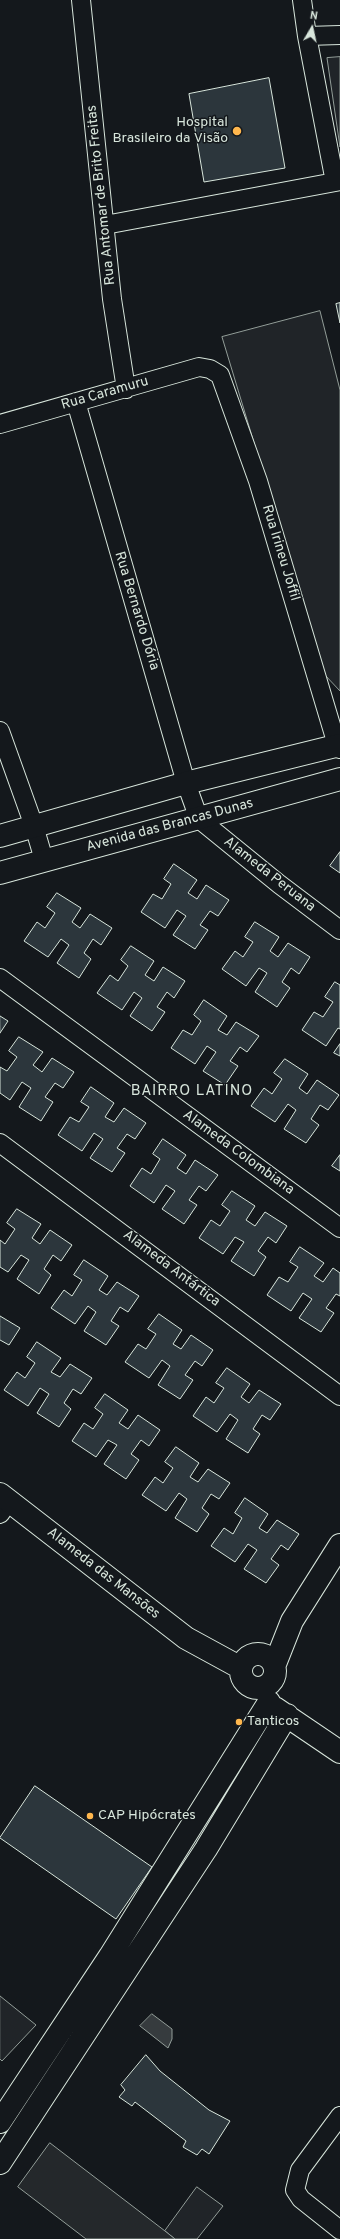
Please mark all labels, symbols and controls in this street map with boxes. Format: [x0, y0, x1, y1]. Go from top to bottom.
north arrow [292, 8, 332, 48]
text: N [309, 9, 319, 24]
street label: Rua Antomar de Brito Freitas [84, 104, 120, 286]
place label: Hospital Brasileiro da Visão [112, 115, 228, 148]
marker: Hospital Brasileiro da Visão [231, 125, 243, 137]
street label: Rua Caramuru [59, 374, 151, 414]
street label: Rua Irineu Joffil [257, 503, 303, 603]
street label: Rua Bernardo Dória [110, 550, 162, 672]
street label: Avenida das Brancas Dunas [85, 796, 255, 856]
street label: Alameda Peruana [220, 834, 318, 916]
district label: BAIRRO LATINO [131, 1083, 253, 1101]
street label: Alameda Colombiana [179, 1107, 297, 1199]
street label: Alameda Antártica [119, 1227, 223, 1311]
street label: Alameda das Mansões [43, 1525, 163, 1623]
place label: Tanticos [247, 1714, 299, 1730]
marker: Tanticos [234, 1717, 244, 1727]
place label: CAP Hipócrates [98, 1808, 196, 1824]
marker: CAP Hipócrates [85, 1811, 95, 1821]

